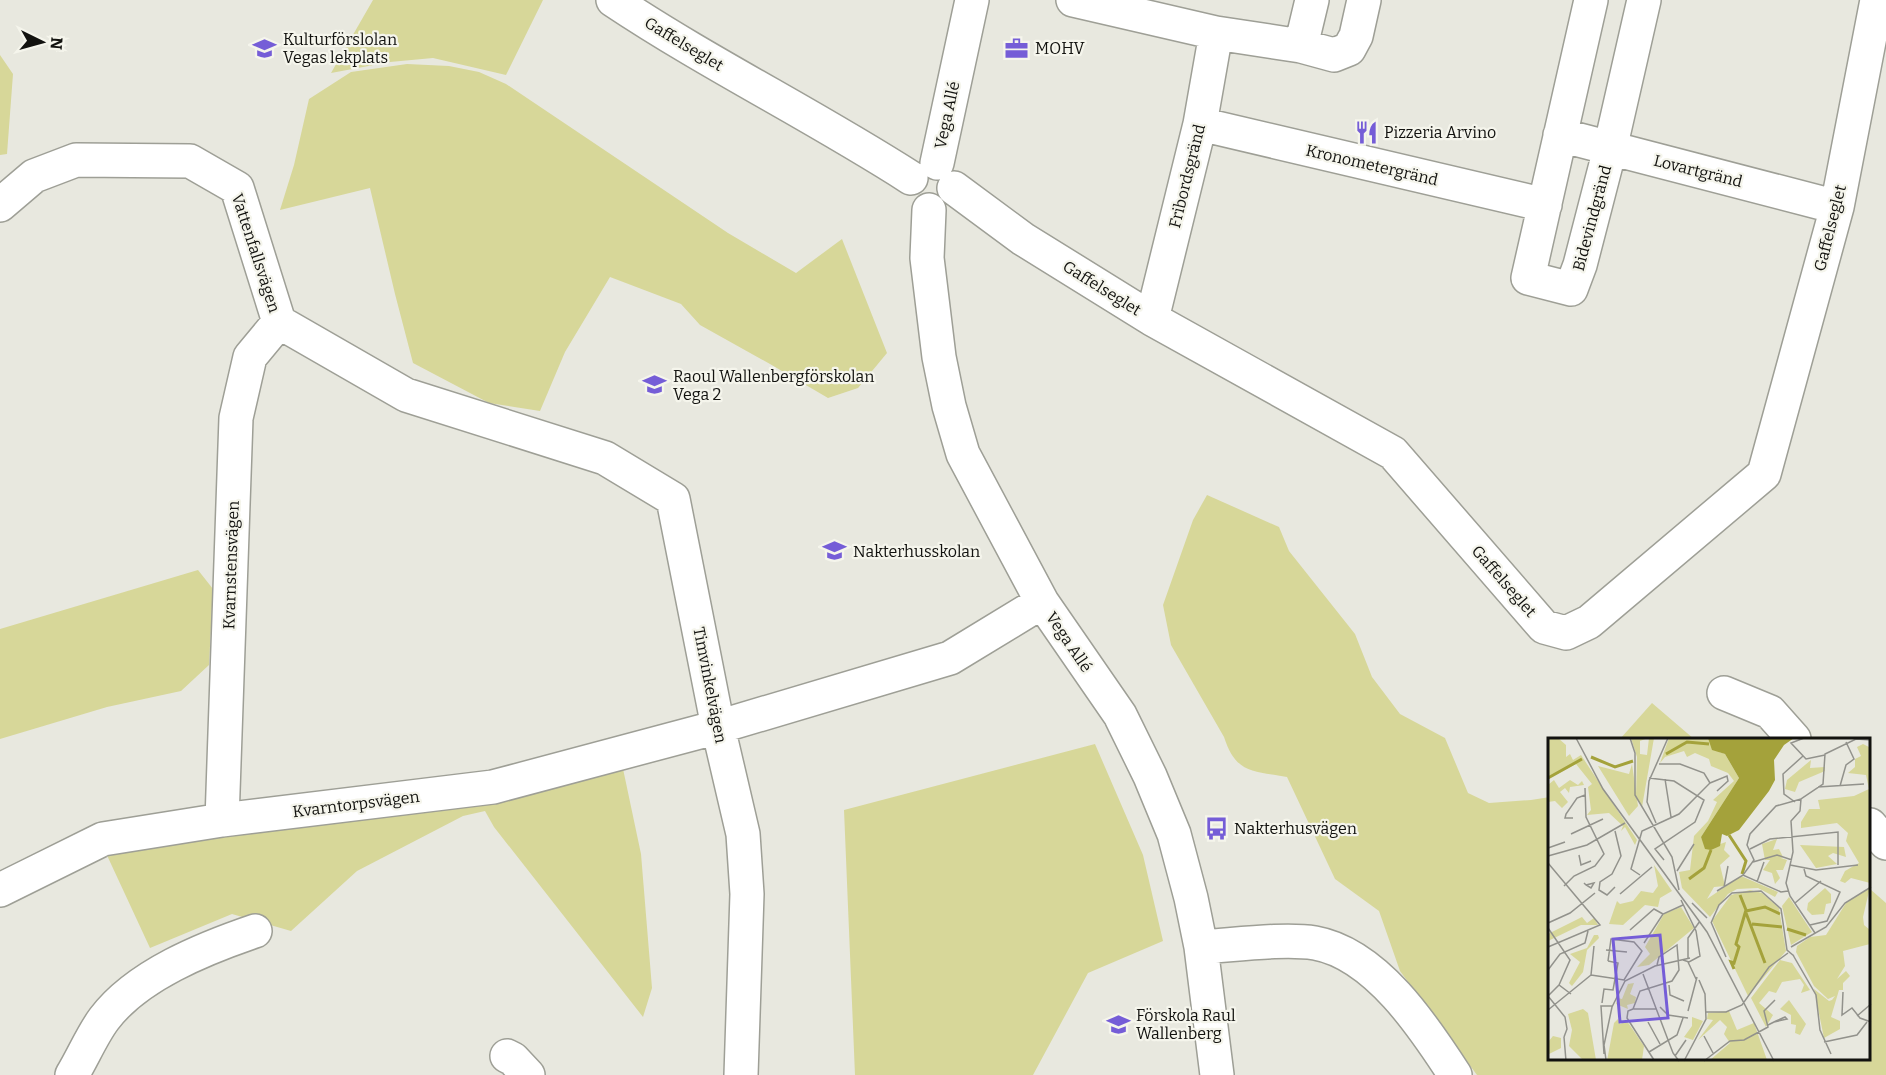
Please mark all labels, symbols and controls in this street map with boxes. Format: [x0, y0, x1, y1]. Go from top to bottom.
north arrow [12, 12, 72, 72]
street label: Gaffelseglet [641, 13, 727, 75]
place label: Kulturförslolan Vegas lekplats [283, 30, 397, 67]
school or university icon: Kulturförslolan Vegas lekplats [252, 35, 278, 61]
office icon: MOHV [1004, 35, 1030, 61]
text: N [46, 36, 66, 50]
place label: MOHV [1035, 39, 1086, 58]
street label: Vega Allé [931, 80, 963, 150]
restaurant icon: Pizzeria Arvino [1353, 119, 1379, 145]
street label: Fribordsgränd [1165, 122, 1209, 230]
place label: Pizzeria Arvino [1384, 123, 1496, 142]
street label: Kronometergränd [1304, 141, 1440, 190]
street label: Lovartgränd [1652, 151, 1745, 191]
street label: Bidevindgränd [1569, 162, 1615, 273]
street label: Gaffelseglet [1810, 182, 1850, 273]
street label: Vattenfallsvägen [228, 191, 284, 315]
street label: Gaffelseglet [1059, 256, 1145, 320]
place label: Raoul Wallenbergförskolan Vega 2 [673, 367, 874, 404]
school or university icon: Raoul Wallenbergförskolan Vega 2 [642, 372, 668, 398]
street label: Kvarnstensvägen [219, 500, 243, 630]
school or university icon: Nakterhusskolan [822, 538, 848, 564]
street label: Gaffelseglet [1468, 541, 1540, 621]
place label: Nakterhusskolan [853, 542, 980, 561]
street label: Vega Allé [1042, 608, 1096, 676]
street label: Timvinkelvägen [689, 625, 731, 745]
inset map [1548, 738, 1871, 1060]
street label: Kvarntorpsvägen [291, 787, 421, 821]
bus stop icon: Nakterhusvägen [1203, 815, 1229, 841]
place label: Nakterhusvägen [1234, 819, 1357, 838]
place label: Förskola Raul Wallenberg [1136, 1006, 1236, 1043]
school or university icon: Förskola Raul Wallenberg [1105, 1011, 1131, 1037]

